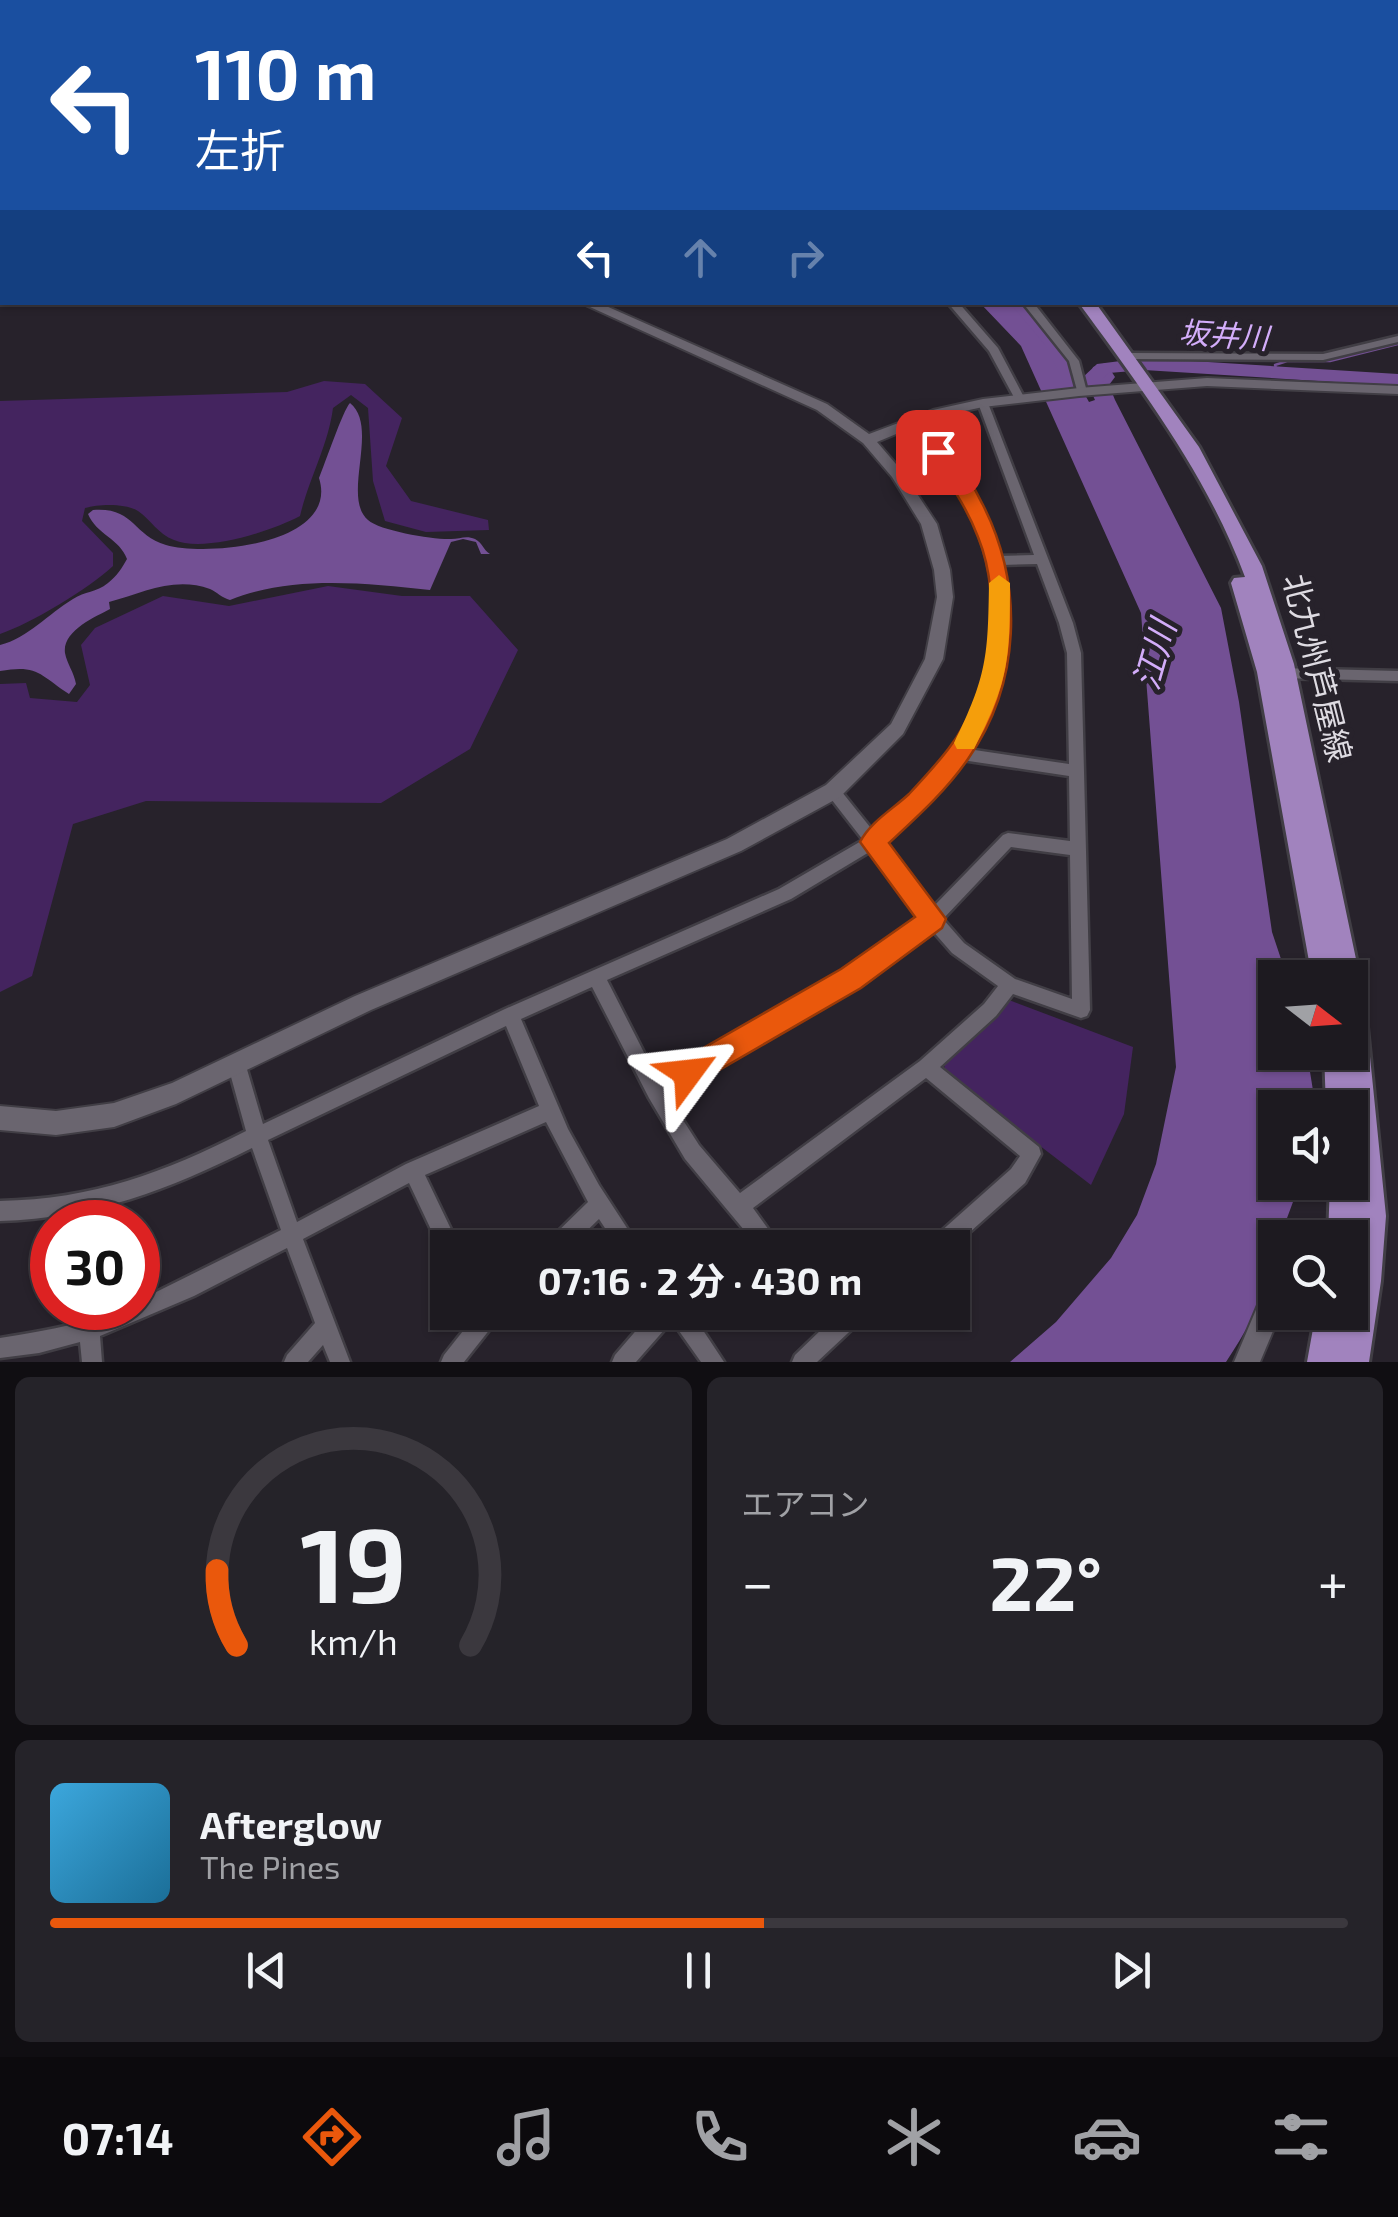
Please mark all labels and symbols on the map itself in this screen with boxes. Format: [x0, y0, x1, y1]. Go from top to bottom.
water label: 坂井川 [1178, 313, 1273, 355]
pin [896, 410, 981, 495]
street label: 北九州芦屋線 [1277, 570, 1361, 765]
water label: 江川 [1123, 611, 1184, 694]
north arrow [1258, 960, 1368, 1070]
position arrow [636, 1021, 740, 1125]
speed limit sign: 30 [30, 1200, 160, 1330]

